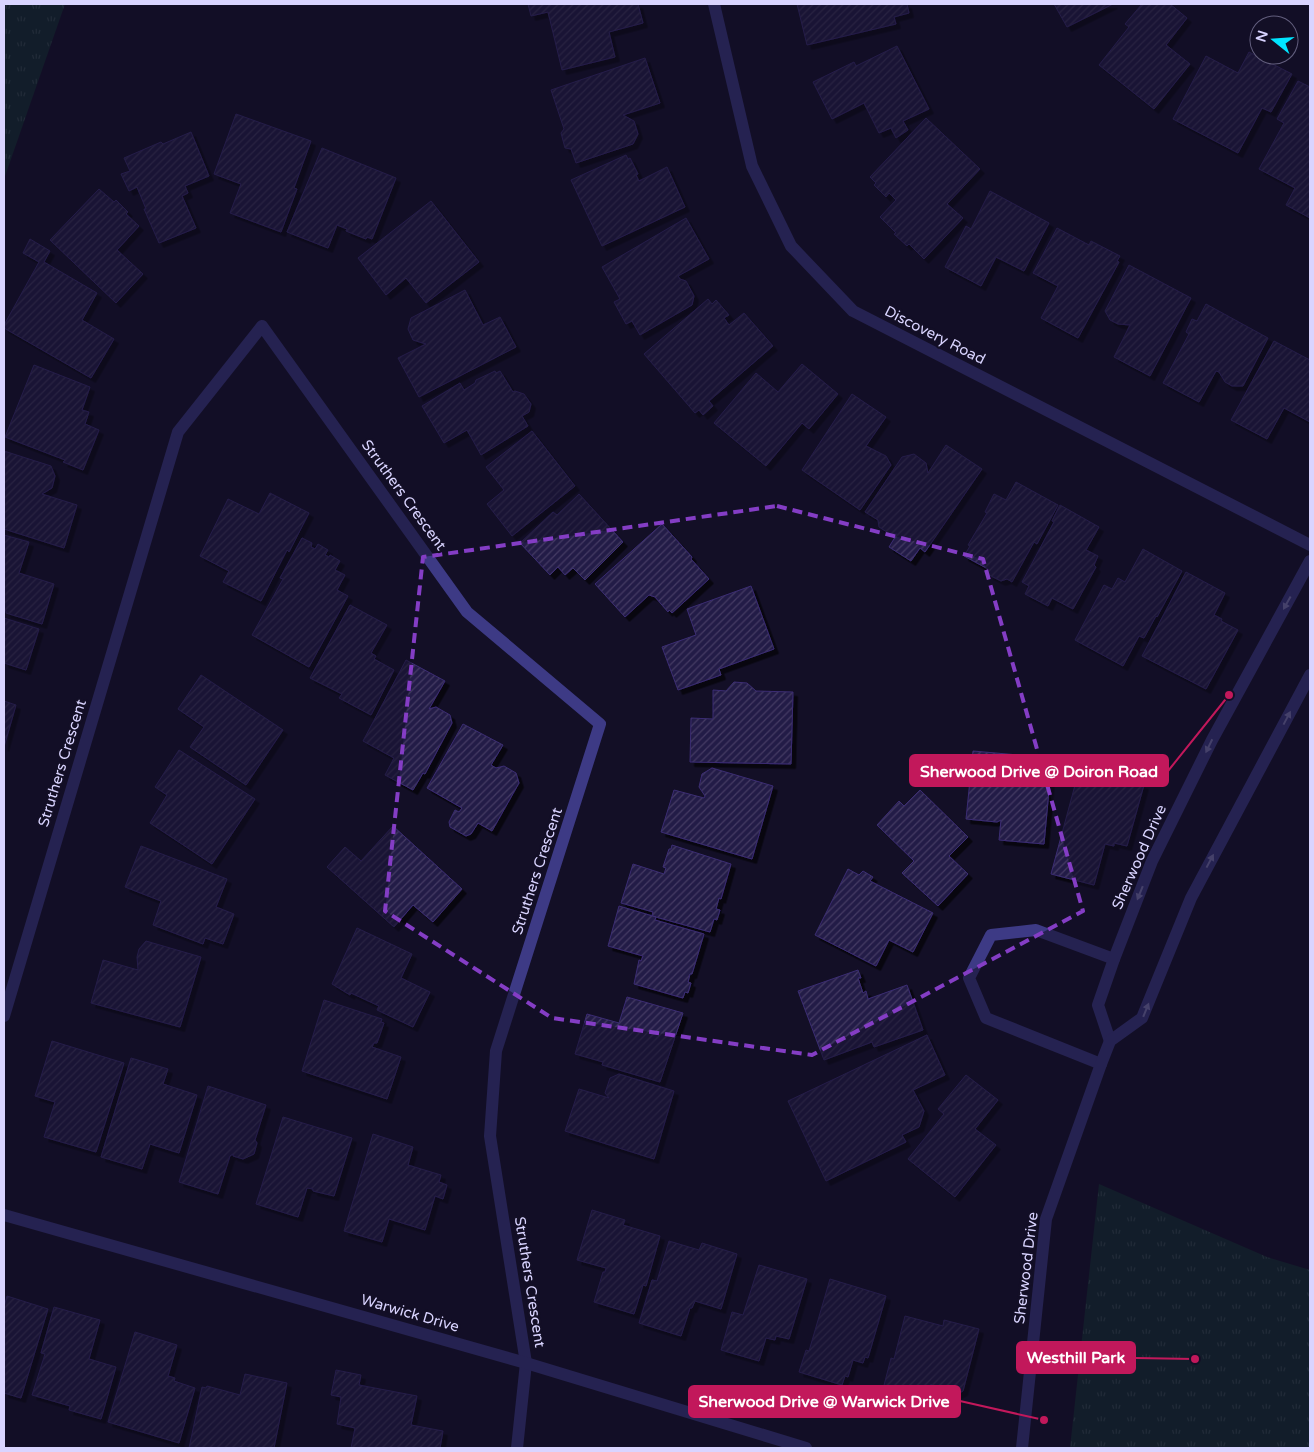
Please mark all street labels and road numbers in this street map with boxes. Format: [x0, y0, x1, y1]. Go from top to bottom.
street label: Discovery Road [882, 302, 988, 368]
street label: Struthers Crescent [358, 436, 450, 554]
street label: Struthers Crescent [34, 697, 90, 829]
street label: Sherwood Drive [1108, 802, 1170, 912]
street label: Struthers Crescent [508, 805, 566, 937]
street label: Sherwood Drive [1010, 1211, 1042, 1325]
street label: Struthers Crescent [511, 1215, 549, 1349]
street label: Warwick Drive [359, 1290, 461, 1336]

